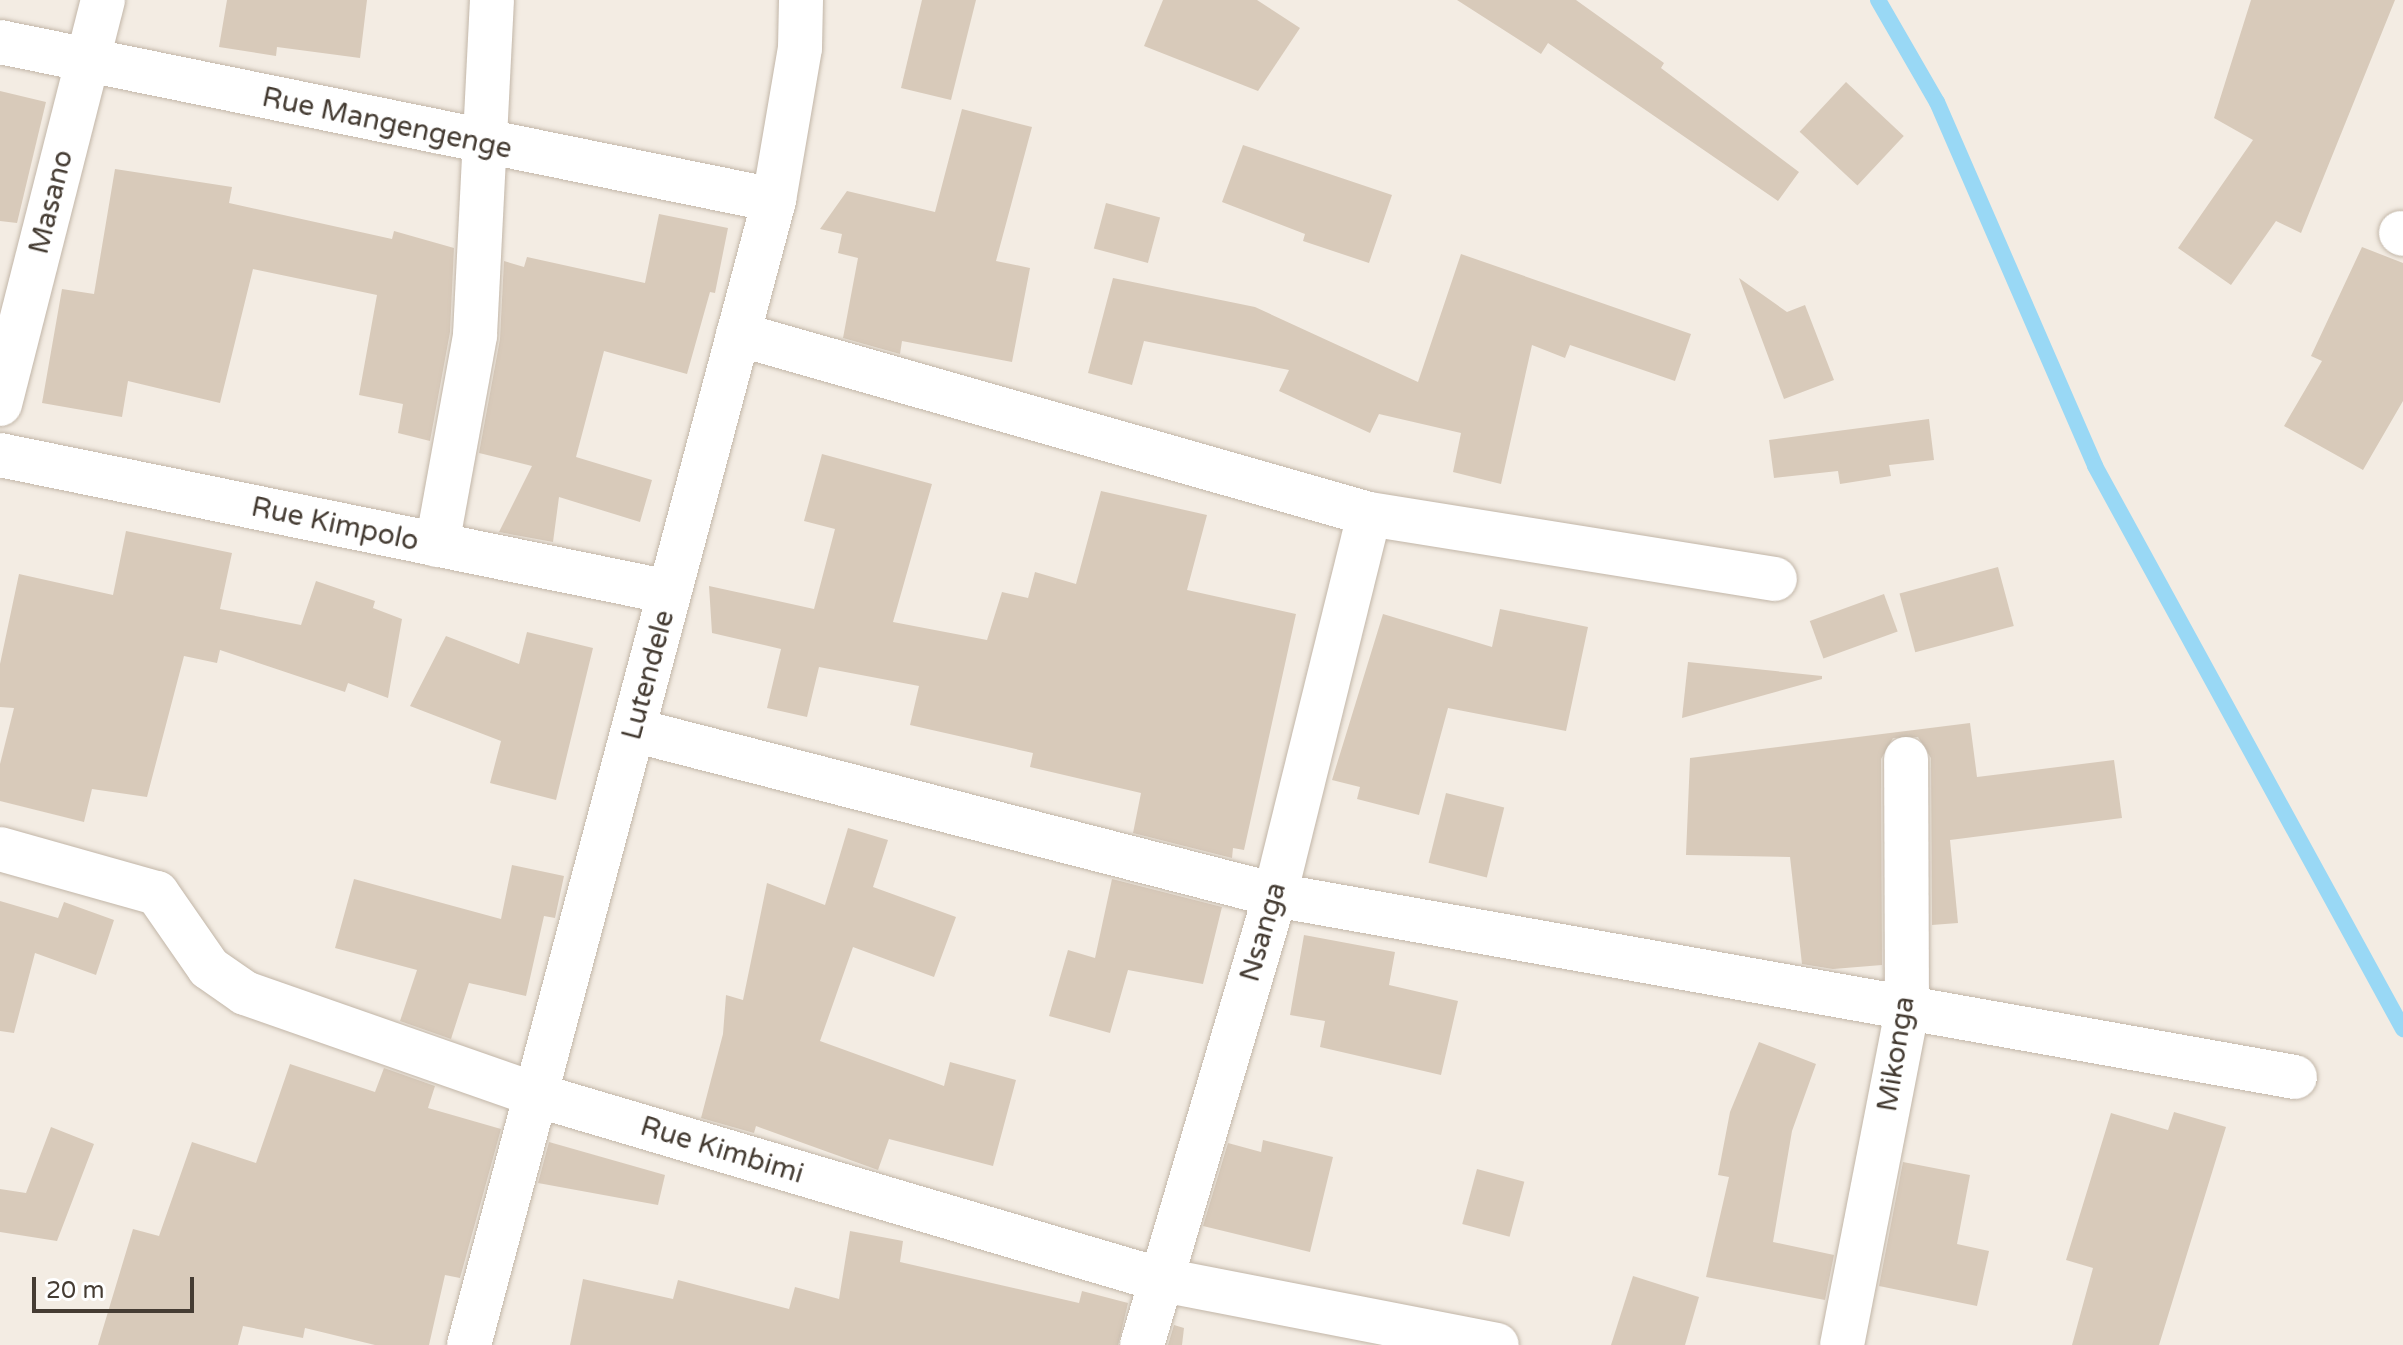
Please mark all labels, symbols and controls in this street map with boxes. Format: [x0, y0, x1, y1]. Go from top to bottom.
street label: Rue Mangengenge [259, 80, 515, 166]
street label: Masano [22, 146, 80, 258]
street label: Rue Kimpolo [248, 490, 422, 558]
street label: Lutendele [615, 606, 681, 744]
street label: Nsanga [1233, 878, 1293, 986]
street label: Mikonga [1870, 994, 1922, 1114]
street label: Rue Kimbimi [636, 1109, 808, 1191]
scale bar [36, 1261, 198, 1311]
text: 20 m [46, 1276, 104, 1305]

